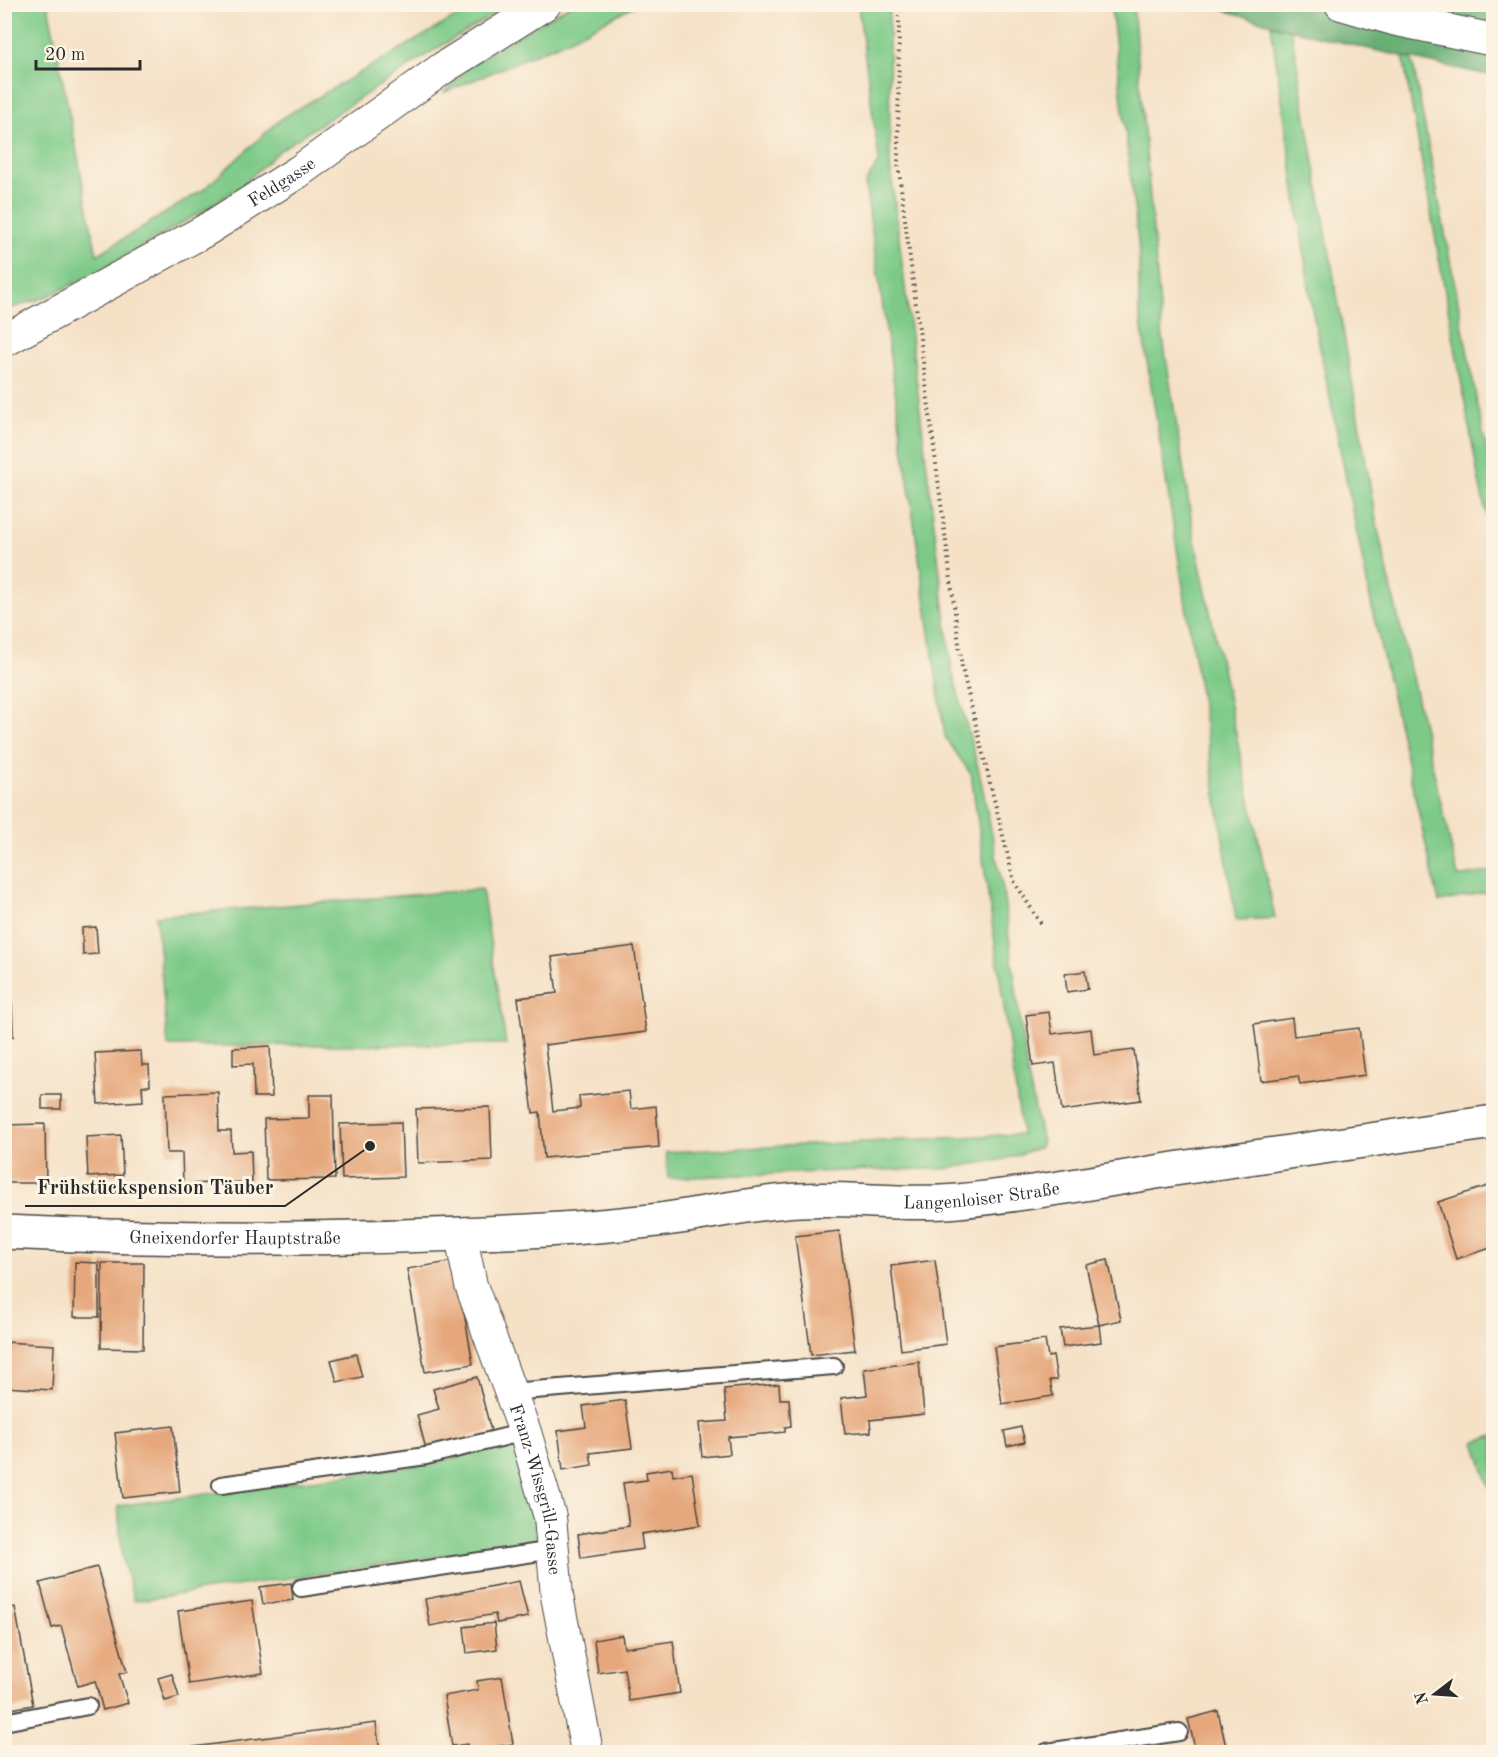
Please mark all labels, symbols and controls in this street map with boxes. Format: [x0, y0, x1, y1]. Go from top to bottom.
scale bar [36, 33, 140, 71]
text: 20 m [45, 46, 85, 64]
street label: Feldgasse [245, 155, 319, 211]
callout: Frühstückspension Täuber [25, 1168, 285, 1206]
text: Frühstückspension Täuber [37, 1179, 274, 1199]
street label: Langenloiser Straße [903, 1180, 1061, 1213]
street label: Gneixendorfer Hauptstraße [129, 1229, 341, 1248]
street label: Franz-Wissgrill-Gasse [506, 1402, 563, 1576]
north arrow [1405, 1664, 1465, 1724]
text: N [1413, 1689, 1432, 1706]

